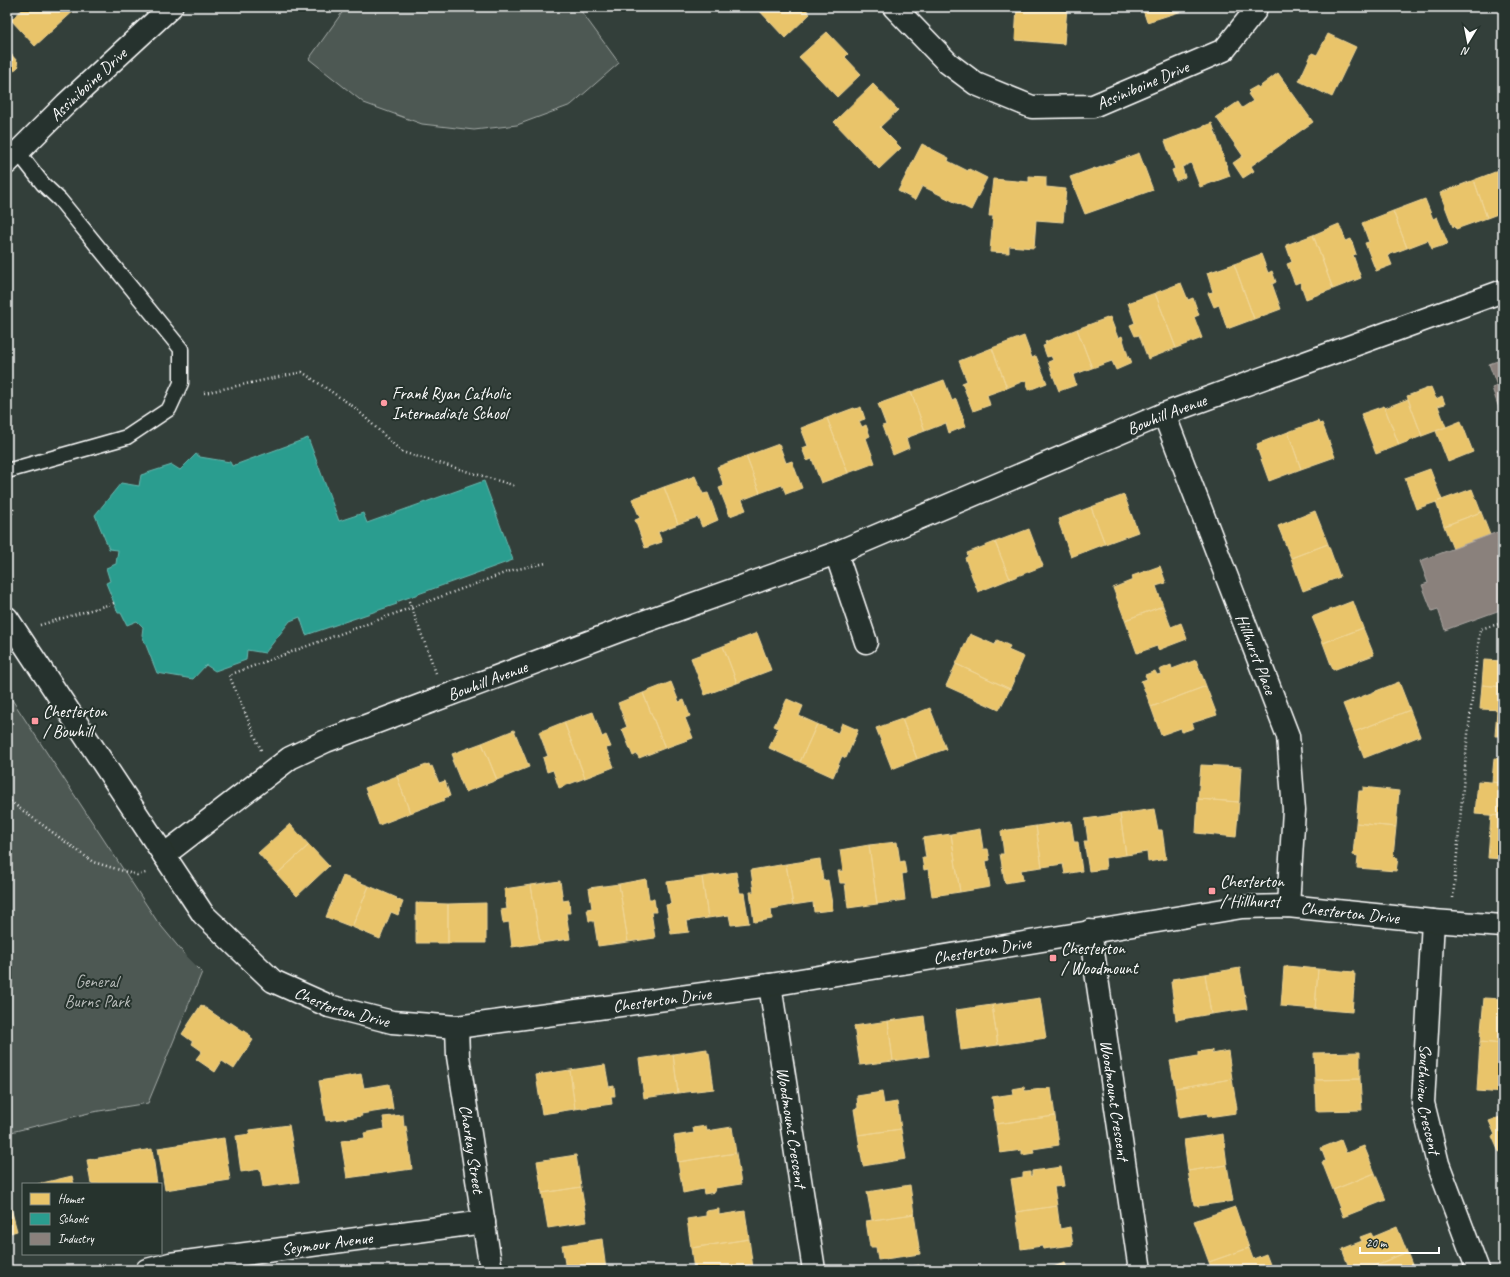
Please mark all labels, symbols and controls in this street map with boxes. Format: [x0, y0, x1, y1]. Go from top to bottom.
north arrow [1448, 22, 1488, 62]
street label: Assiniboine Drive [45, 42, 132, 125]
text: N [1460, 44, 1471, 59]
street label: Assiniboine Drive [1093, 55, 1193, 114]
place label: Frank Ryan Catholic Intermediate School [392, 383, 512, 424]
street label: Bowhill Avenue [1124, 389, 1210, 439]
marker: Frank Ryan Catholic Intermediate School [379, 398, 389, 408]
street label: Hillhurst Place [1231, 611, 1282, 698]
street label: Bowhill Avenue [444, 655, 531, 705]
place label: Chesterton / Bowhill [43, 701, 108, 742]
marker: Chesterton / Bowhill [30, 716, 40, 726]
place label: Chesterton / Hillhurst [1220, 871, 1285, 912]
marker: Chesterton / Hillhurst [1207, 886, 1217, 896]
street label: Chesterton Drive [1300, 897, 1402, 928]
street label: Chesterton Drive [932, 931, 1034, 968]
place label: Chesterton / Woodmount [1061, 938, 1140, 979]
marker: Chesterton / Woodmount [1048, 953, 1058, 963]
park label: General Burns Park [65, 971, 131, 1012]
street label: Chesterton Drive [291, 982, 393, 1032]
street label: Chesterton Drive [611, 982, 713, 1016]
street label: Woodmount Crescent [1096, 1039, 1135, 1164]
street label: Southview Crescent [1412, 1044, 1446, 1159]
street label: Woodmount Crescent [772, 1066, 812, 1191]
street label: Charkay Street [455, 1103, 490, 1197]
legend [22, 1183, 162, 1255]
text: Homes [58, 1191, 85, 1207]
text: Schools [58, 1211, 90, 1227]
street label: Seymour Avenue [280, 1226, 375, 1259]
scale bar [1360, 1229, 1439, 1255]
text: Industry [58, 1231, 95, 1247]
text: 20 m [1366, 1235, 1388, 1251]

